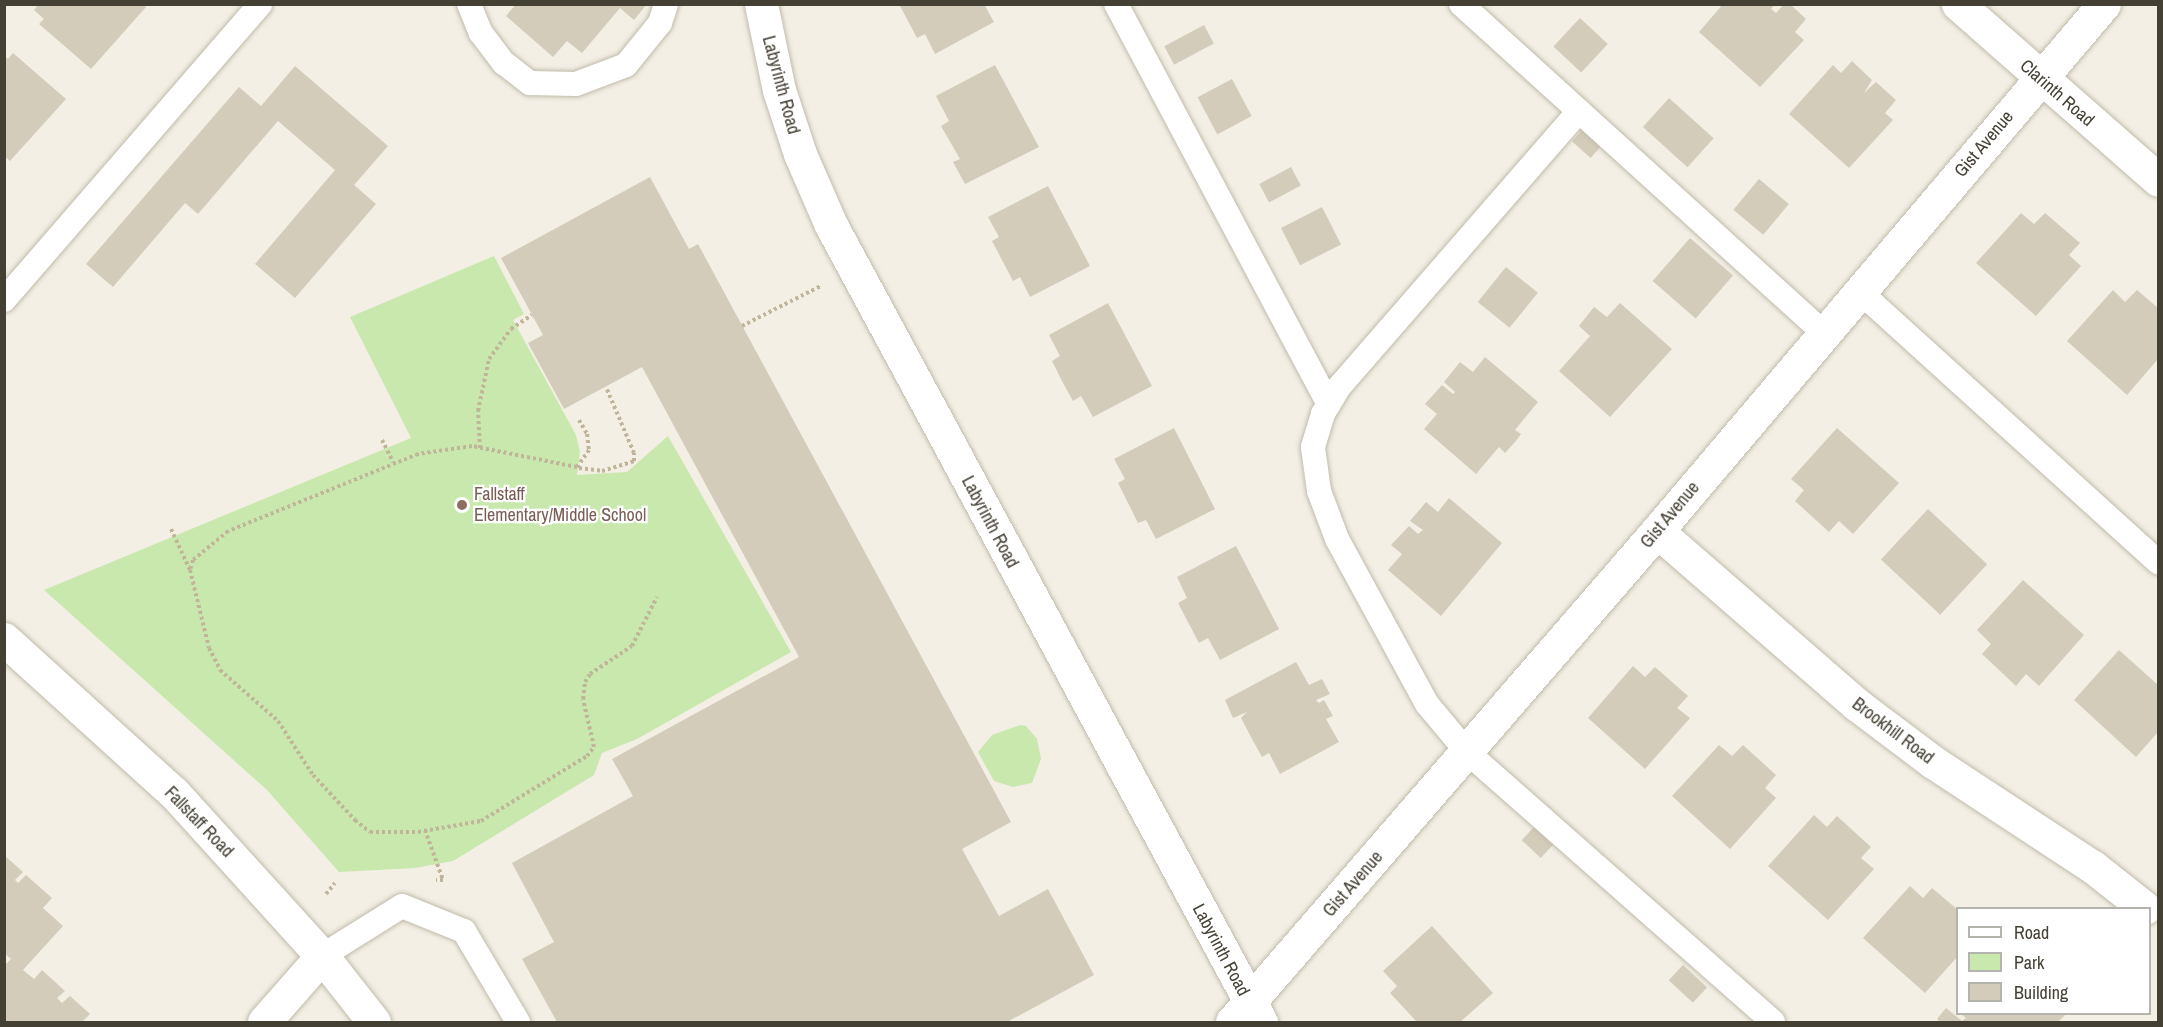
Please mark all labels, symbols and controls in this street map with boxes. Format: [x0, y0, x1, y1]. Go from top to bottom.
street label: Labyrinth Road [758, 33, 804, 137]
street label: Clarinth Road [2016, 55, 2098, 131]
street label: Gist Avenue [1950, 106, 2018, 182]
street label: Labyrinth Road [957, 472, 1023, 572]
street label: Gist Avenue [1636, 477, 1704, 553]
place label: Fallstaff Elementary/Middle School [474, 484, 646, 526]
marker: Fallstaff Elementary/Middle School [455, 498, 469, 512]
street label: Brookhill Road [1848, 693, 1938, 769]
street label: Fallstaff Road [160, 782, 238, 862]
street label: Gist Avenue [1318, 846, 1388, 922]
street label: Labyrinth Road [1188, 900, 1254, 1000]
legend [1956, 907, 2151, 1015]
text: Road [2014, 920, 2049, 945]
text: Park [2014, 950, 2044, 975]
text: Building [2014, 980, 2068, 1005]

